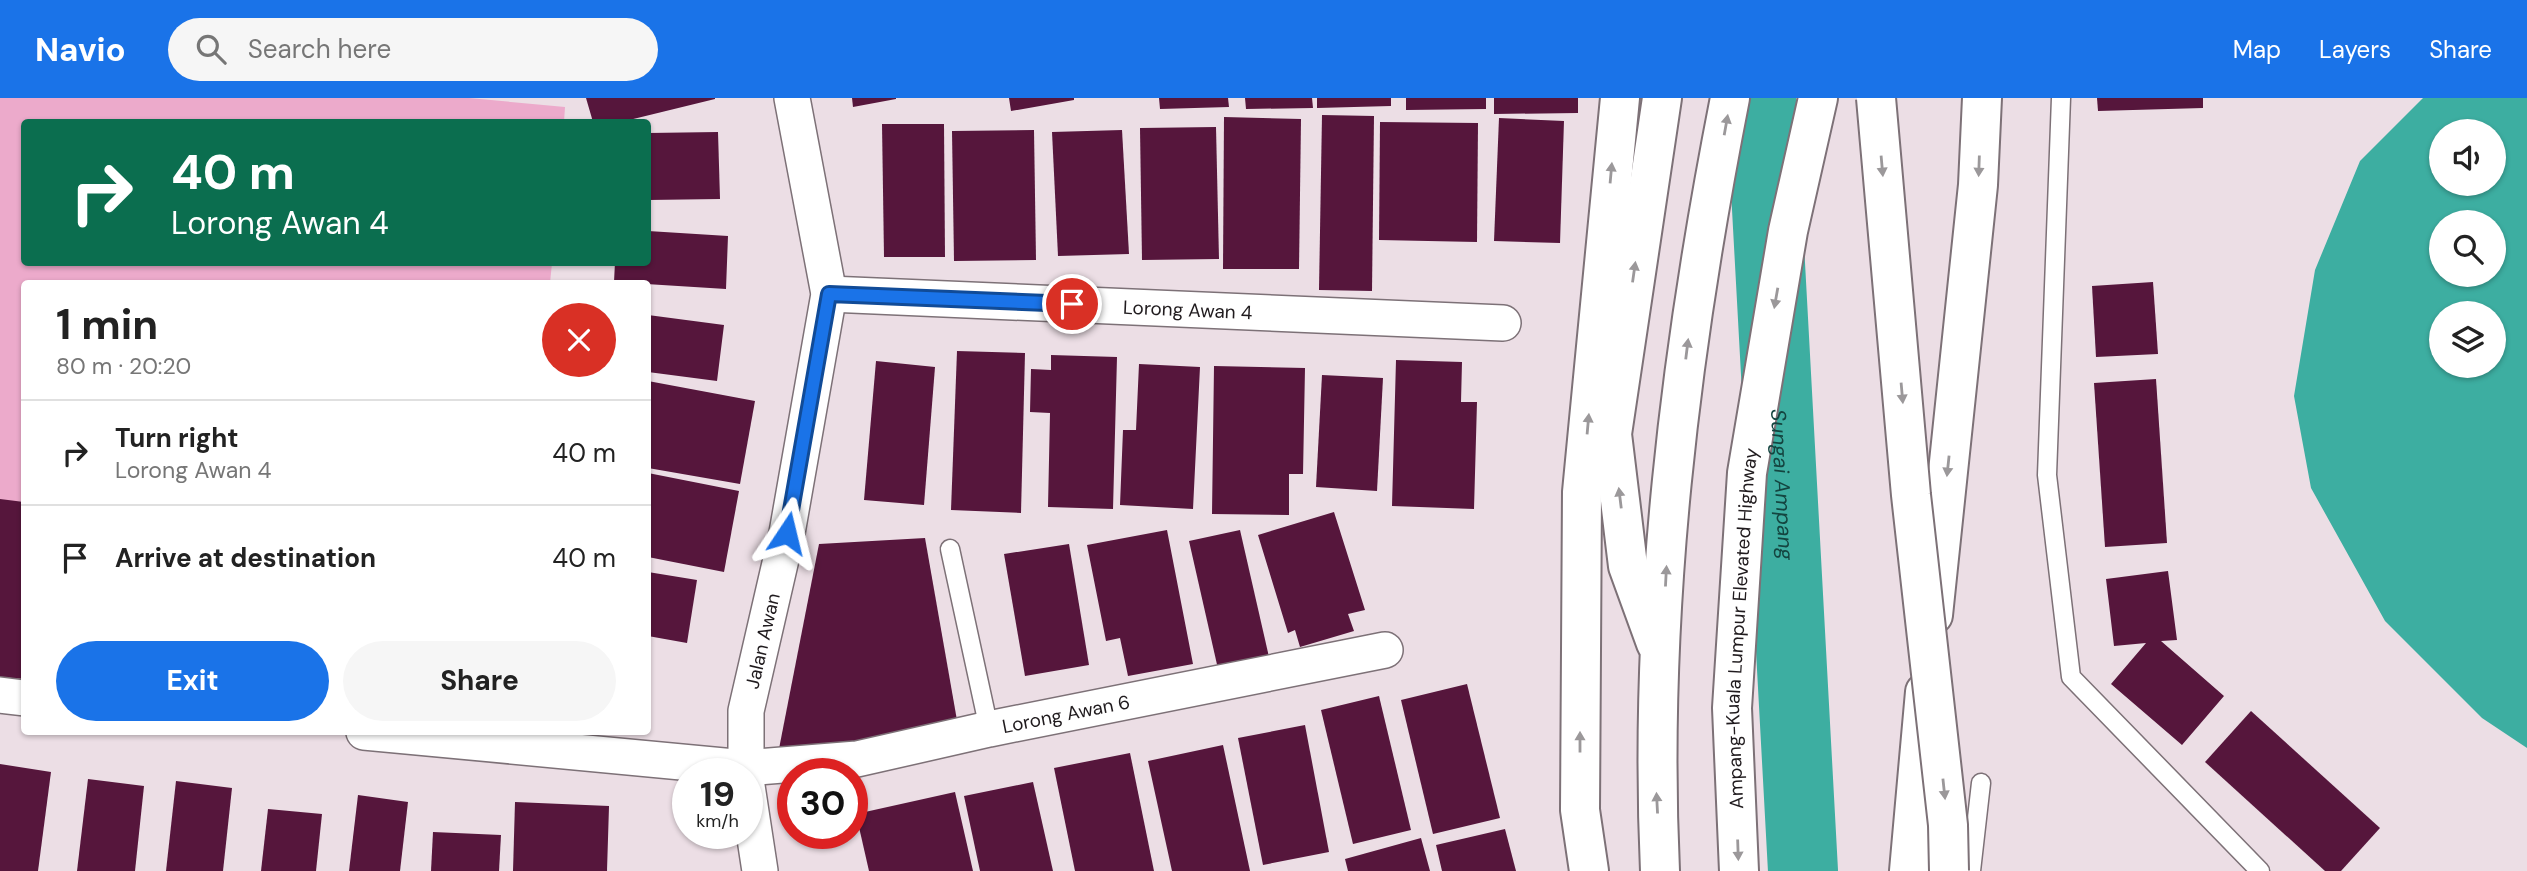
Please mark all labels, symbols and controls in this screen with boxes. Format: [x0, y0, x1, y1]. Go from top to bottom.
search box [168, 18, 658, 81]
text: Navio [35, 28, 126, 71]
icon: search [192, 30, 230, 68]
text: Search here [248, 32, 391, 66]
text: Map [2233, 34, 2281, 65]
text: Layers [2319, 34, 2391, 65]
text: Share [2429, 34, 2492, 65]
one-way arrow [1721, 114, 1732, 136]
map controls [2429, 119, 2506, 378]
button: sound [2429, 119, 2506, 196]
text: 40 m [171, 140, 295, 204]
icon: right [56, 147, 147, 238]
one-way arrow [1877, 155, 1888, 177]
one-way arrow [1974, 155, 1985, 177]
one-way arrow [1606, 162, 1617, 184]
text: Lorong Awan 4 [171, 202, 389, 244]
button: search [2429, 210, 2506, 287]
one-way arrow [1629, 261, 1640, 283]
pin [1042, 274, 1102, 334]
icon: arrive [1053, 285, 1091, 323]
one-way arrow [1771, 287, 1782, 309]
street label: Lorong Awan 4 [1122, 295, 1253, 325]
text: 1 min [56, 297, 158, 352]
button: layers [2429, 301, 2506, 378]
button: close [542, 303, 616, 377]
one-way arrow [1682, 338, 1693, 360]
text: 80 m · 20:20 [56, 351, 191, 381]
one-way arrow [1897, 382, 1908, 404]
water label: Sungai Ampang [1764, 408, 1800, 561]
one-way arrow [1583, 413, 1594, 435]
text: Turn right [115, 421, 239, 455]
icon: right [56, 434, 94, 472]
text: 40 m [552, 436, 616, 470]
street label: Ampang-Kuala Lumpur Elevated Highway [1720, 446, 1764, 810]
text: Lorong Awan 4 [115, 455, 271, 485]
one-way arrow [1943, 455, 1954, 477]
one-way arrow [1614, 487, 1625, 509]
position arrow [750, 496, 824, 570]
icon: arrive [56, 539, 94, 577]
text: Arrive at destination [115, 541, 376, 575]
text: 40 m [552, 541, 616, 575]
one-way arrow [1661, 564, 1672, 586]
street label: Jalan Awan [739, 591, 786, 691]
button: Exit [56, 641, 329, 721]
button: Share [343, 641, 616, 721]
street label: Lorong Awan 6 [1000, 689, 1132, 739]
one-way arrow [1574, 731, 1586, 753]
speed limit sign: 30 [777, 758, 868, 849]
text: 19 [700, 771, 735, 817]
one-way arrow [1939, 779, 1950, 801]
one-way arrow [1651, 792, 1662, 814]
text: km/h [696, 809, 739, 833]
one-way arrow [1733, 839, 1744, 861]

